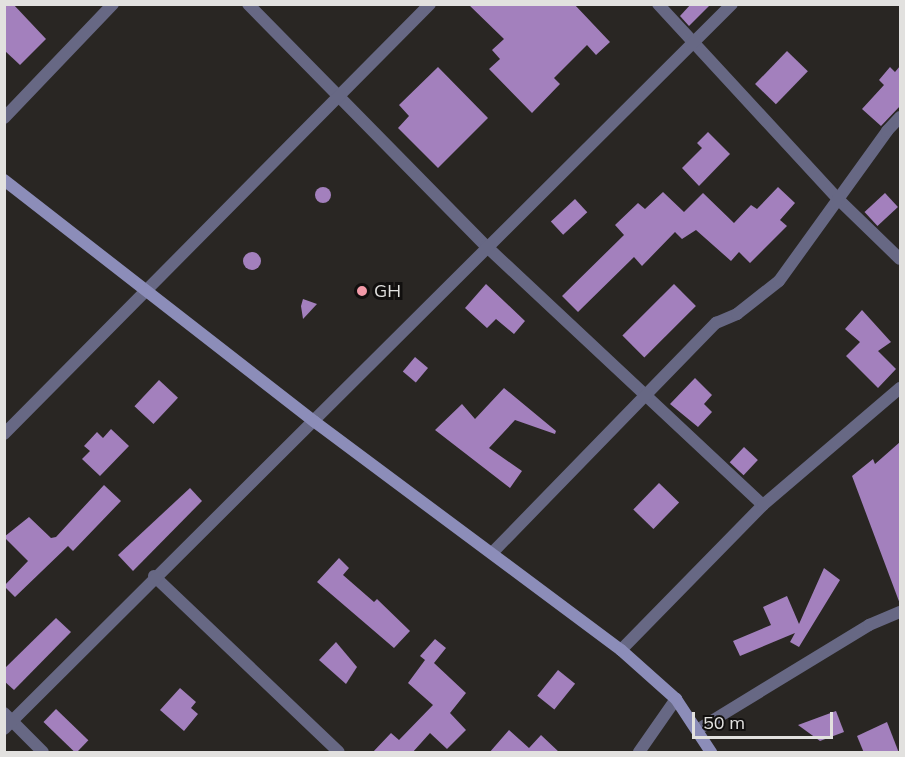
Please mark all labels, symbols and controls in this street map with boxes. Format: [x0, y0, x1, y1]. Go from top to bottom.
place label: GH [374, 280, 401, 302]
marker: GH [355, 284, 369, 298]
scale bar [695, 700, 836, 738]
text: 50 m [703, 711, 745, 734]

